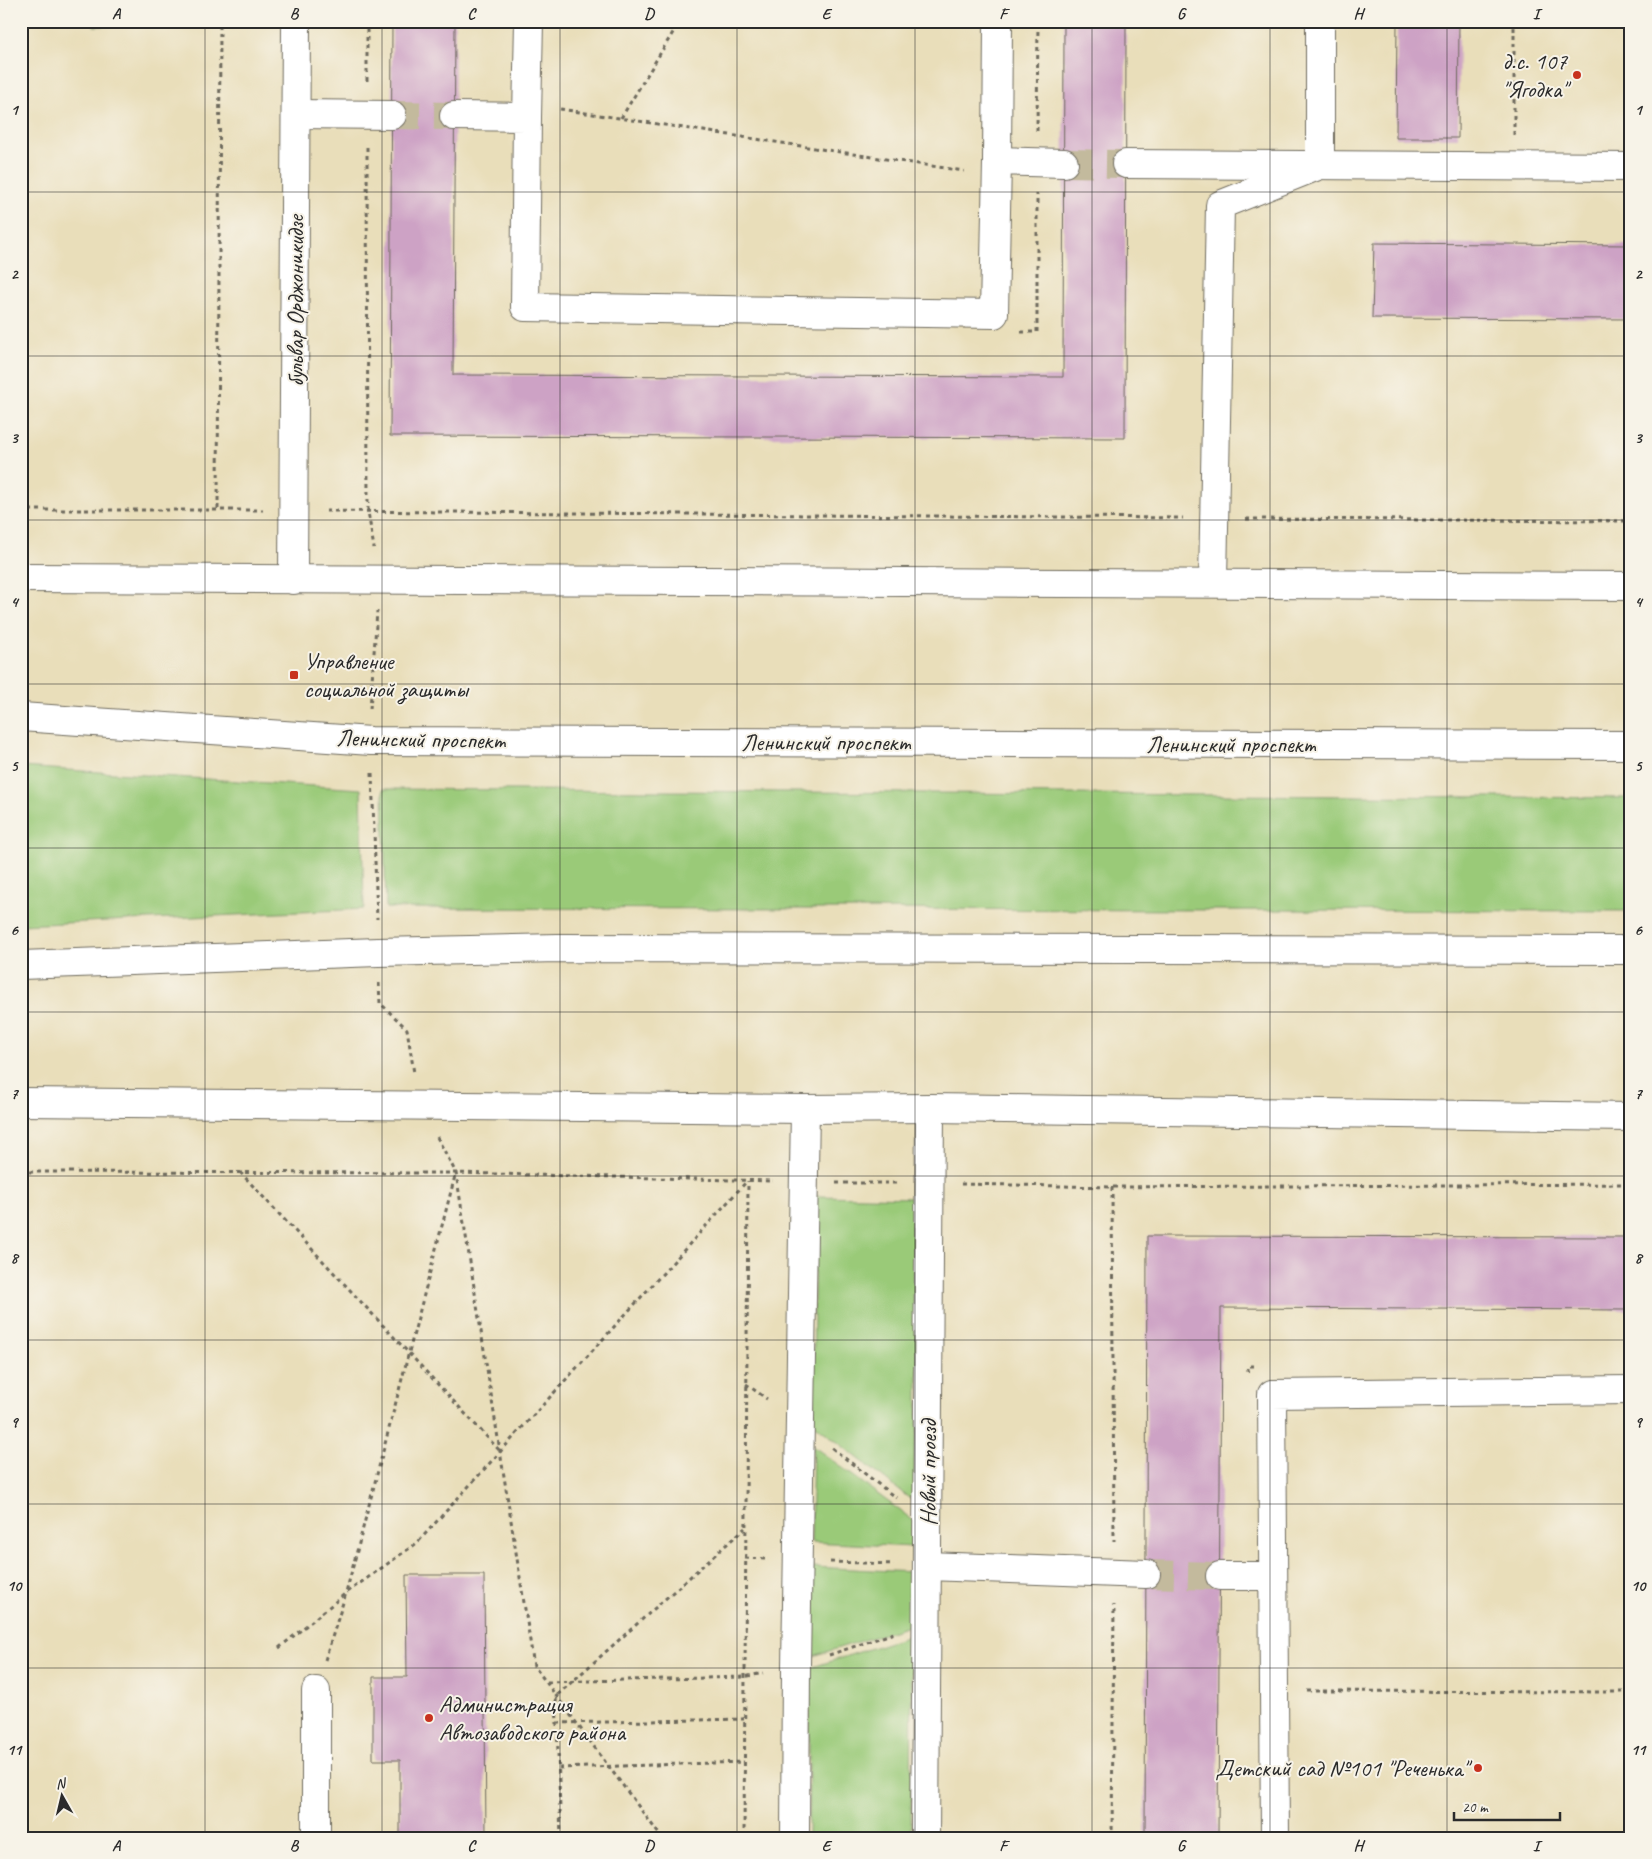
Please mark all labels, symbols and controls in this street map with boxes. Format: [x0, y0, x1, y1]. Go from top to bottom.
text: A [112, 4, 122, 24]
text: B [290, 4, 300, 24]
text: C [467, 4, 477, 24]
text: D [644, 4, 655, 24]
text: E [822, 4, 833, 24]
text: F [999, 4, 1010, 24]
text: G [1177, 4, 1187, 24]
text: H [1353, 4, 1365, 24]
text: I [1533, 4, 1543, 24]
place label: д.с. 107 "Ягодка" [1502, 46, 1572, 104]
marker: д.с. 107 "Ягодка" [1571, 69, 1583, 81]
text: 1 [10, 100, 19, 120]
text: 1 [1634, 100, 1643, 120]
street label: бульвар Орджоникидзе [280, 213, 310, 387]
text: 2 [10, 264, 19, 284]
text: 2 [1634, 264, 1643, 284]
text: 3 [10, 428, 19, 448]
text: 3 [1634, 428, 1643, 448]
text: 4 [10, 592, 19, 612]
text: 4 [1634, 592, 1643, 612]
place label: Управление социальной защиты [304, 646, 470, 705]
marker: Управление социальной защиты [288, 669, 300, 681]
street label: Ленинский проспект [336, 723, 506, 755]
street label: Ленинский проспект [741, 727, 911, 757]
street label: Ленинский проспект [1146, 729, 1316, 759]
text: 5 [11, 756, 20, 776]
text: 5 [1635, 756, 1644, 776]
text: 6 [10, 920, 19, 940]
text: 6 [1634, 920, 1643, 940]
text: 7 [10, 1084, 19, 1104]
text: 7 [1634, 1084, 1643, 1104]
text: 8 [10, 1248, 19, 1268]
text: 8 [1634, 1248, 1643, 1268]
text: 9 [10, 1412, 19, 1432]
text: 9 [1634, 1412, 1643, 1432]
street label: Новый проезд [913, 1417, 943, 1526]
text: 10 [7, 1576, 23, 1596]
text: 10 [1631, 1576, 1647, 1596]
place label: Администрация Автозаводского района [439, 1689, 626, 1747]
marker: Администрация Автозаводского района [423, 1712, 435, 1724]
text: 11 [7, 1740, 23, 1760]
text: 11 [1631, 1740, 1647, 1760]
place label: Детский сад №101 "Реченька" [1215, 1753, 1473, 1783]
marker: Детский сад №101 "Реченька" [1472, 1762, 1484, 1774]
north arrow [38, 1772, 88, 1822]
text: N [55, 1774, 68, 1793]
scale bar [1454, 1789, 1561, 1821]
text: 20 m [1462, 1798, 1489, 1817]
text: A [112, 1836, 122, 1856]
text: B [290, 1836, 300, 1856]
text: C [467, 1836, 477, 1856]
text: D [644, 1836, 655, 1856]
text: E [822, 1836, 833, 1856]
text: F [999, 1836, 1010, 1856]
text: G [1177, 1836, 1187, 1856]
text: H [1353, 1836, 1365, 1856]
text: I [1533, 1836, 1543, 1856]

